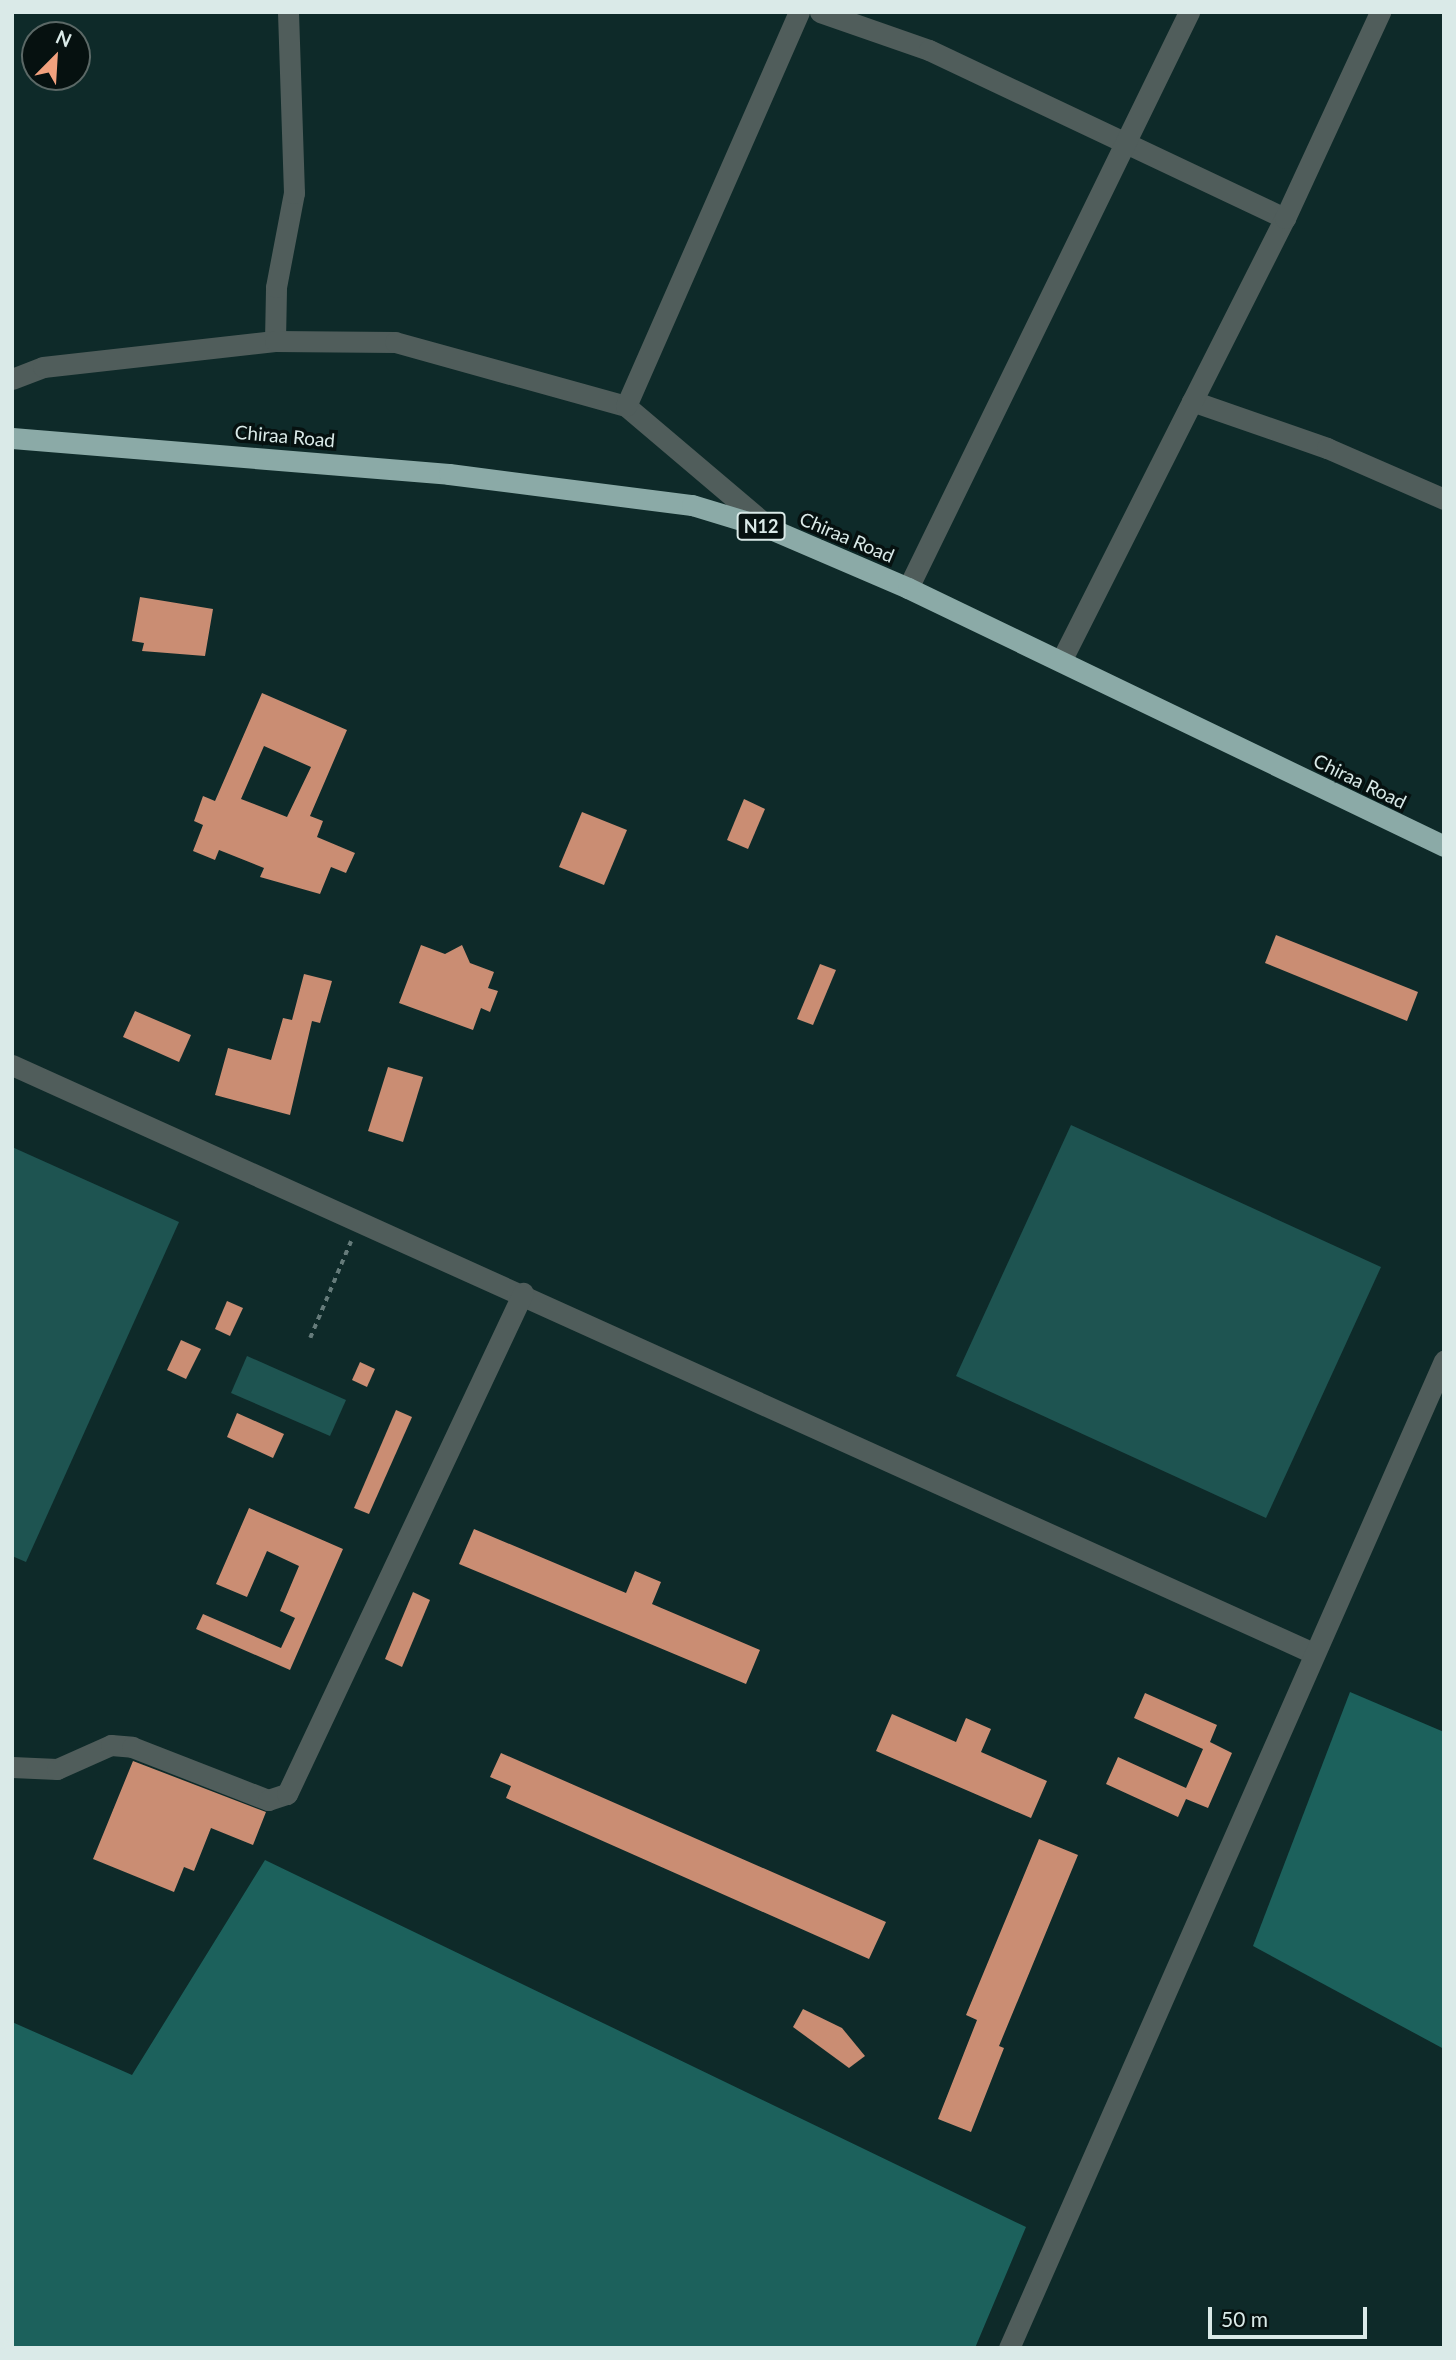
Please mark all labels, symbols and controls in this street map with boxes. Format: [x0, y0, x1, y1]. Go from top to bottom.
north arrow [21, 21, 91, 91]
text: N [53, 25, 75, 52]
street label: Chiraa Road [234, 420, 336, 452]
street label: Chiraa Road [796, 507, 898, 567]
road number: N12 [736, 512, 786, 540]
street label: Chiraa Road [1310, 749, 1410, 813]
scale bar [1211, 2294, 1370, 2338]
text: 50 m [1221, 2306, 1268, 2331]

